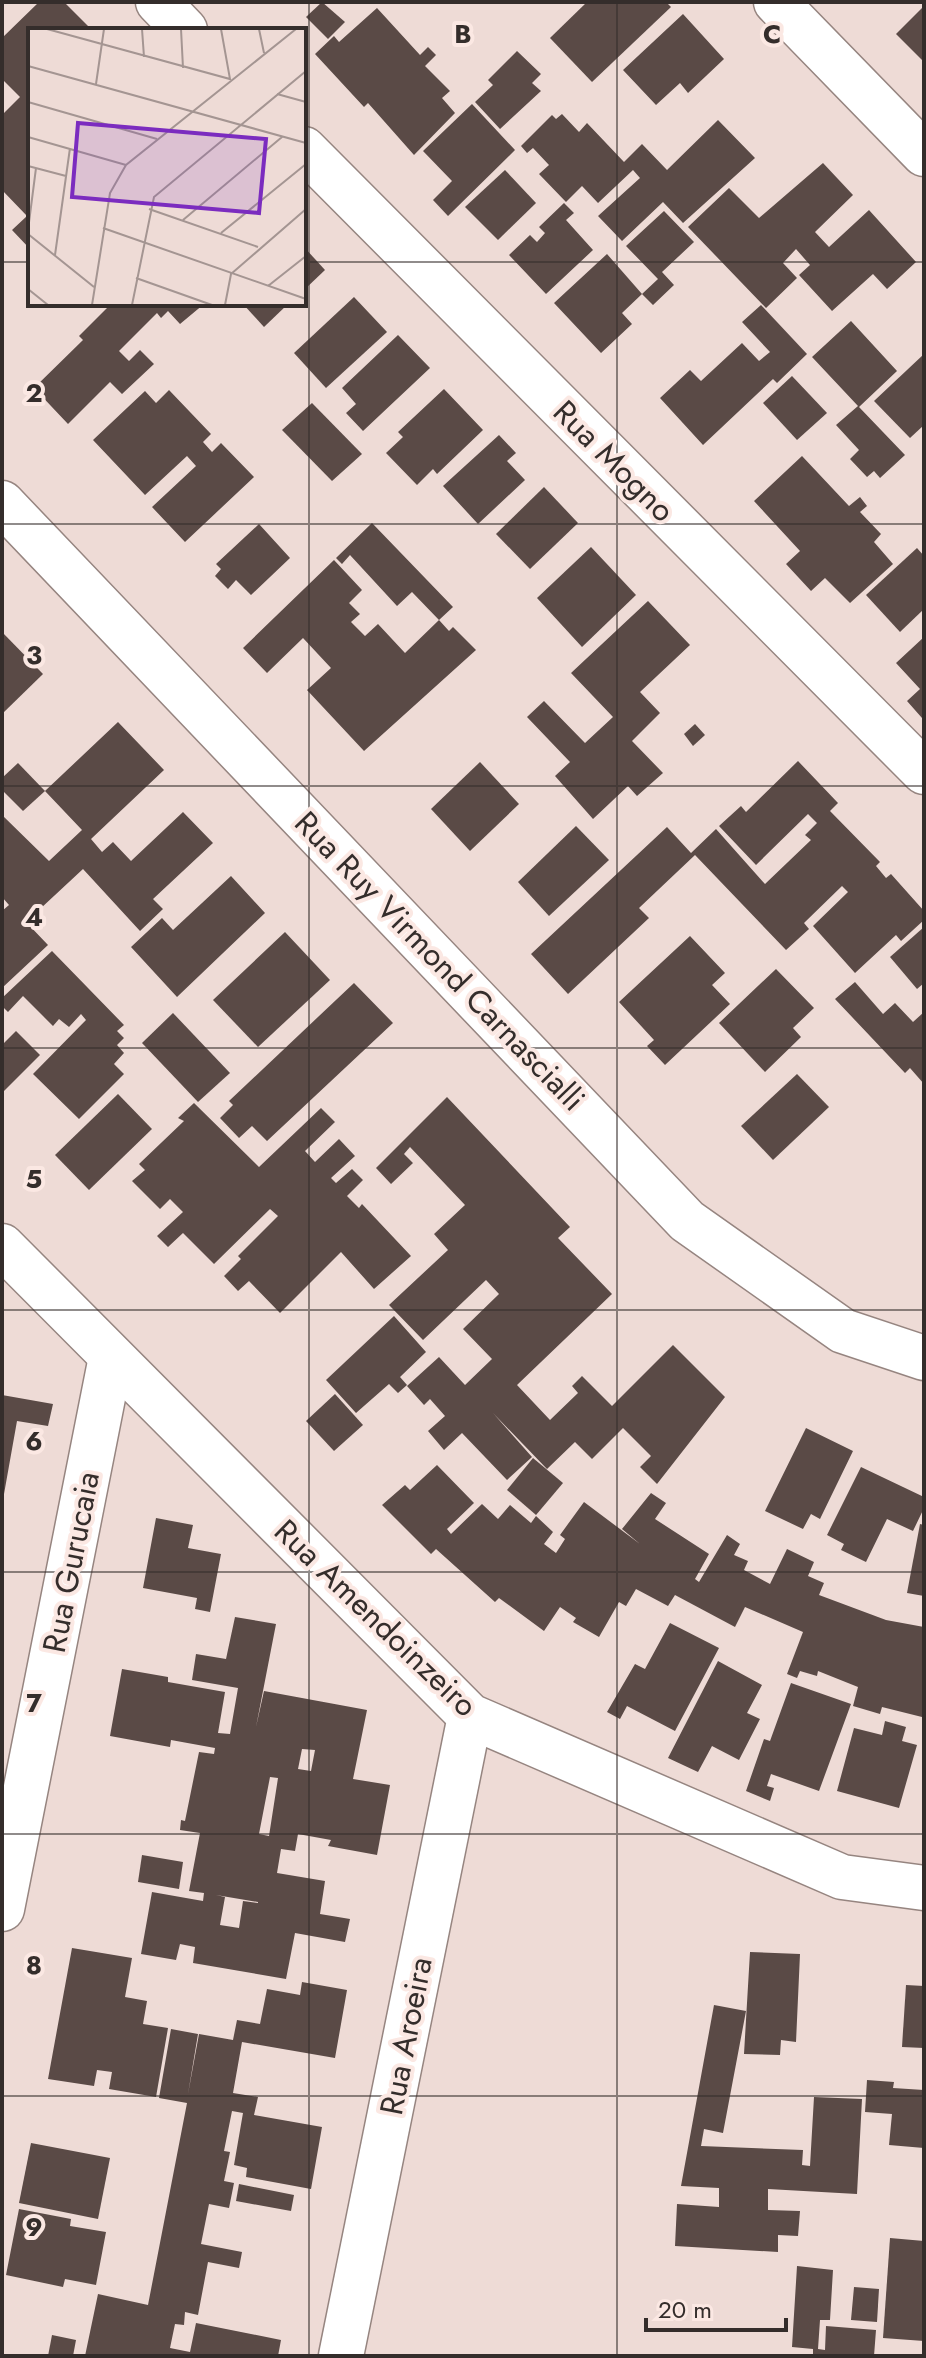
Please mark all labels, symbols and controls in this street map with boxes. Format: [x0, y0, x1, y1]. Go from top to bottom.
text: B [454, 15, 472, 53]
text: C [763, 15, 781, 53]
inset map [28, 28, 306, 306]
text: 2 [25, 374, 43, 412]
street label: Rua Mogno [543, 390, 685, 532]
text: 3 [26, 636, 42, 674]
street label: Rua Ruy Virmond Carnascialli [284, 801, 596, 1121]
text: 4 [25, 898, 43, 936]
text: 5 [26, 1160, 42, 1198]
text: 6 [25, 1422, 43, 1460]
street label: Rua Gurucaia [31, 1468, 111, 1656]
street label: Rua Amendoinzeiro [264, 1509, 488, 1727]
text: 7 [26, 1684, 42, 1722]
text: 8 [26, 1946, 42, 1984]
street label: Rua Aroeira [368, 1953, 444, 2119]
text: 9 [25, 2208, 43, 2246]
scale bar [646, 2282, 786, 2332]
text: 20 m [658, 2292, 712, 2327]

